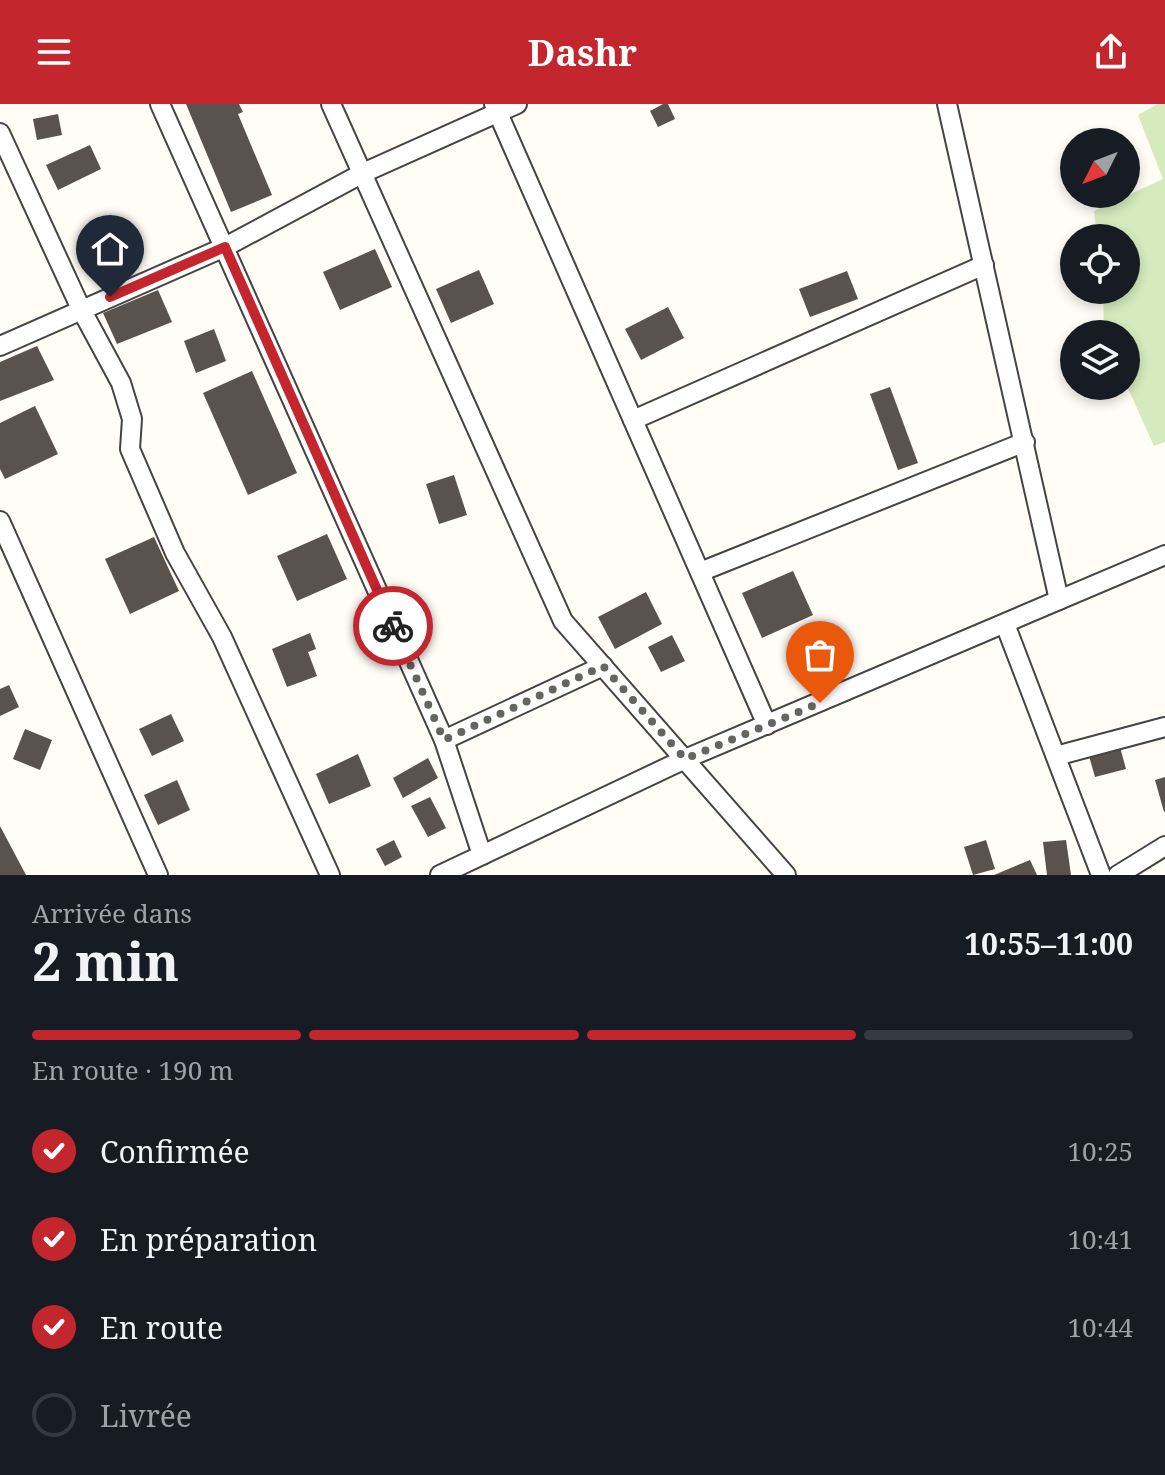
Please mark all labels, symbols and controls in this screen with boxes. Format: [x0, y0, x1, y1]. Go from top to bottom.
text: Dashr [528, 28, 637, 77]
icon: menu [32, 30, 76, 74]
icon: share [1089, 30, 1133, 74]
north arrow [1060, 128, 1140, 208]
map controls [1060, 128, 1140, 400]
pin [76, 215, 144, 297]
button: locate [1060, 224, 1140, 304]
icon: home [88, 227, 132, 271]
button: layers [1060, 320, 1140, 400]
courier [353, 586, 433, 666]
icon: bike [371, 604, 415, 648]
pin [786, 621, 854, 703]
icon: bag [798, 633, 842, 677]
text: Arrivée dans [32, 895, 192, 931]
text: 10:55–11:00 [964, 923, 1133, 964]
text: 2 min [32, 925, 179, 996]
text: En route · 190 m [32, 1052, 234, 1088]
icon: check [32, 1129, 76, 1173]
text: Confirmée [100, 1131, 250, 1172]
text: 10:25 [1067, 1133, 1133, 1169]
icon: check [32, 1217, 76, 1261]
text: En préparation [100, 1219, 317, 1260]
text: 10:41 [1067, 1221, 1133, 1257]
icon: check [32, 1305, 76, 1349]
text: En route [100, 1307, 223, 1348]
text: 10:44 [1067, 1309, 1133, 1345]
text: Livrée [100, 1395, 192, 1436]

